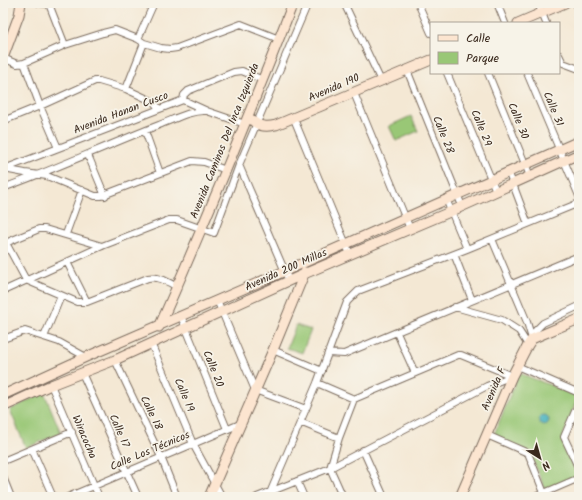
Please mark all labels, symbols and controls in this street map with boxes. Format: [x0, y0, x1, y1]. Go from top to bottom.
legend [430, 22, 560, 74]
text: Calle [466, 29, 491, 48]
text: Parque [466, 49, 500, 68]
street label: Avenida Caminos Del Inca Izquierda [185, 60, 265, 222]
street label: Avenida 190 [306, 69, 363, 107]
street label: Avenida Hanan Cusco [71, 87, 171, 139]
street label: Calle 31 [538, 89, 568, 129]
street label: Calle 30 [502, 100, 534, 143]
street label: Calle 29 [465, 107, 497, 150]
street label: Calle 28 [427, 113, 459, 157]
street label: Avenida 200 Millas [242, 244, 330, 296]
street label: Calle 20 [197, 348, 229, 391]
street label: Avenida F [477, 363, 512, 413]
street label: Calle 19 [169, 375, 199, 415]
street label: Calle 18 [135, 393, 167, 434]
street label: Calle 17 [104, 411, 135, 452]
street label: Wiracocha [67, 412, 101, 462]
street label: Calle Los Técnicos [107, 426, 193, 476]
north arrow [520, 438, 560, 478]
text: N [537, 456, 554, 474]

